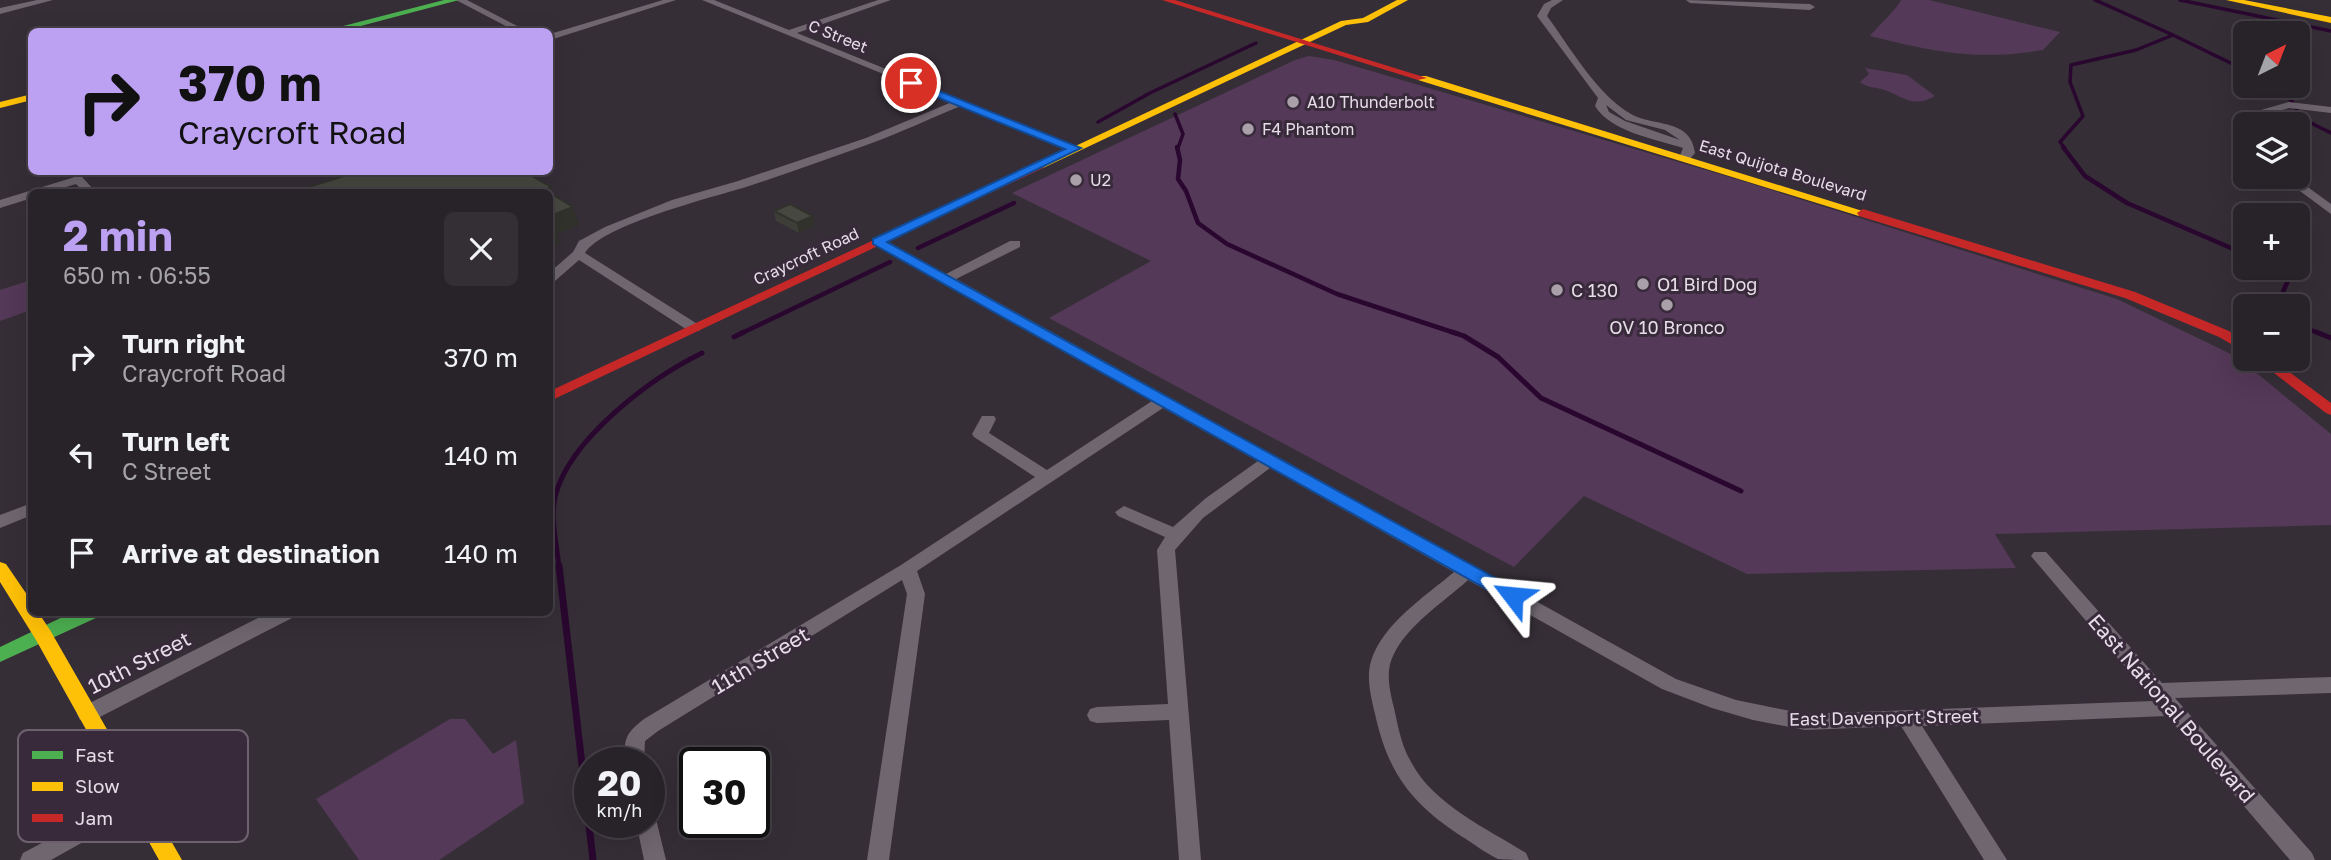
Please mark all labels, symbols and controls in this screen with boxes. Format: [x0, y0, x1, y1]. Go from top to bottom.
street label: C Street [805, 15, 871, 57]
north arrow [2233, 21, 2310, 98]
map controls [2233, 21, 2310, 371]
text: 370 m [178, 53, 322, 112]
pin [881, 53, 941, 113]
icon: right [63, 56, 154, 147]
icon: arrive [892, 64, 930, 102]
place label: A10 Thunderbolt [1307, 92, 1435, 112]
marker: A10 Thunderbolt [1285, 94, 1301, 110]
button: layers [2233, 112, 2310, 189]
text: Craycroft Road [178, 113, 406, 151]
place label: F4 Phantom [1262, 119, 1354, 139]
marker: F4 Phantom [1240, 121, 1256, 137]
street label: East Quijota Boulevard [1697, 135, 1869, 205]
place label: U2 [1090, 170, 1111, 190]
marker: U2 [1068, 172, 1084, 188]
button: + [2233, 203, 2310, 280]
text: 2 min [63, 210, 173, 260]
button: close [444, 212, 518, 286]
street label: Craycroft Road [750, 223, 862, 289]
text: 650 m · 06:55 [63, 261, 211, 289]
place label: O1 Bird Dog [1657, 273, 1757, 295]
marker: O1 Bird Dog [1635, 276, 1651, 292]
place label: C 130 [1571, 279, 1618, 301]
marker: C 130 [1549, 282, 1565, 298]
button: − [2233, 294, 2310, 371]
marker: OV 10 Bronco [1659, 297, 1675, 313]
place label: OV 10 Bronco [1609, 316, 1725, 338]
text: Turn right [122, 328, 245, 359]
icon: right [63, 338, 101, 376]
text: 370 m [443, 342, 518, 373]
text: Craycroft Road [122, 359, 286, 387]
text: Turn left [122, 426, 230, 457]
icon: left [63, 436, 101, 474]
text: 140 m [444, 440, 518, 471]
text: C Street [122, 457, 211, 485]
icon: arrive [63, 534, 101, 572]
text: Arrive at destination [122, 538, 380, 569]
text: 140 m [444, 538, 518, 569]
position arrow [1476, 559, 1550, 633]
street label: East National Boulevard [2083, 608, 2261, 808]
street label: 11th Street [707, 621, 813, 699]
street label: 10th Street [83, 625, 195, 699]
street label: East Davenport Street [1789, 704, 1979, 730]
legend [18, 730, 248, 842]
text: Fast [75, 743, 114, 766]
speed limit sign: 30 [679, 747, 770, 838]
text: 20 [597, 762, 642, 804]
text: Slow [75, 774, 120, 797]
text: km/h [597, 799, 642, 821]
text: Jam [75, 806, 113, 829]

